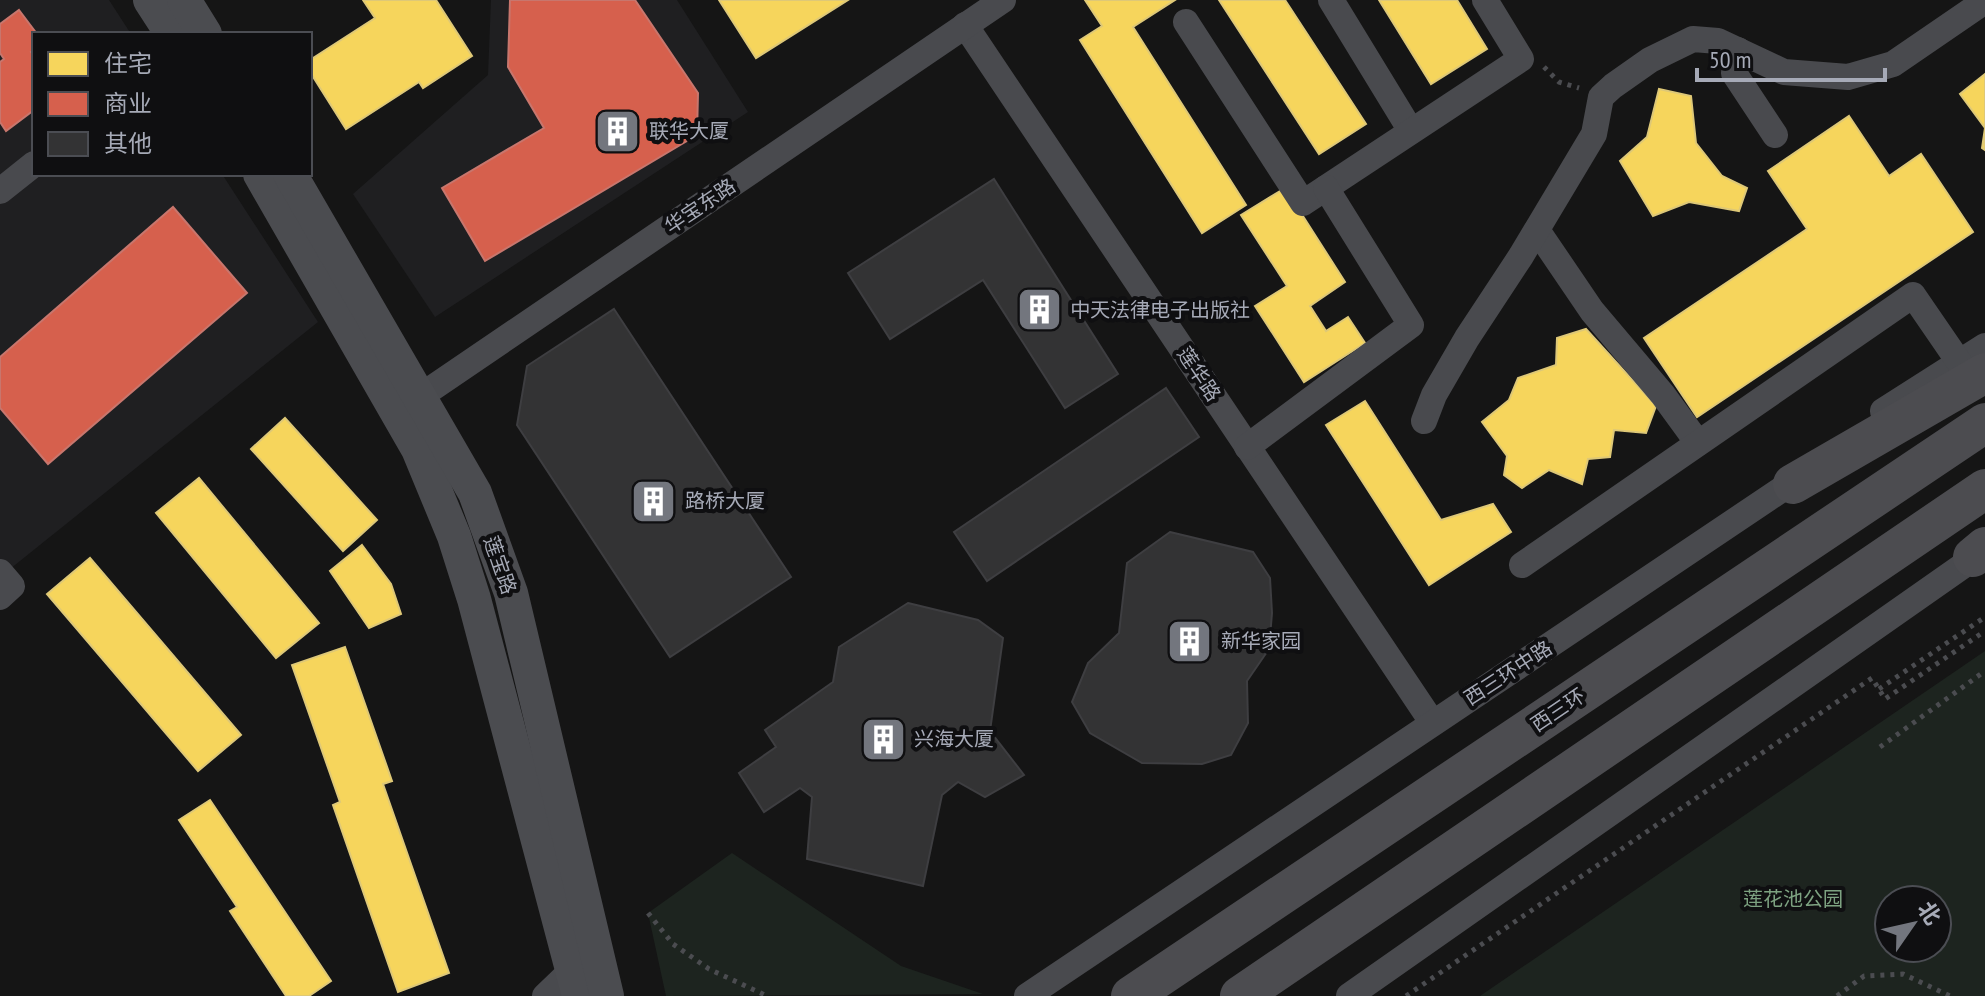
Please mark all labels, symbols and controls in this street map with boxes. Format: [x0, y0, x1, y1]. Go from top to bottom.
legend [32, 32, 312, 176]
scale bar [1697, 32, 1885, 82]
text: 50 m [1709, 44, 1751, 75]
text: 住宅 [104, 48, 152, 79]
text: 商业 [104, 88, 152, 119]
building icon: 联华大厦 [594, 107, 642, 155]
place label: 联华大厦 [649, 118, 729, 144]
text: 其他 [104, 128, 152, 159]
street label: 华宝东路 [660, 173, 740, 239]
building icon: 中天法律电子出版社 [1015, 286, 1063, 334]
place label: 中天法律电子出版社 [1070, 297, 1250, 323]
street label: 莲华路 [1171, 342, 1227, 406]
building icon: 路桥大厦 [630, 477, 678, 525]
place label: 路桥大厦 [685, 488, 765, 514]
street label: 莲宝路 [478, 532, 522, 598]
building icon: 新华家园 [1166, 617, 1214, 665]
place label: 新华家园 [1221, 628, 1301, 654]
street label: 西三环中路 [1459, 635, 1557, 711]
street label: 西三环 [1526, 682, 1590, 738]
building icon: 兴海大厦 [859, 715, 907, 763]
place label: 兴海大厦 [914, 726, 994, 752]
north arrow [1873, 884, 1953, 964]
park label: 莲花池公园 [1743, 886, 1843, 912]
text: 北 [1912, 896, 1947, 930]

